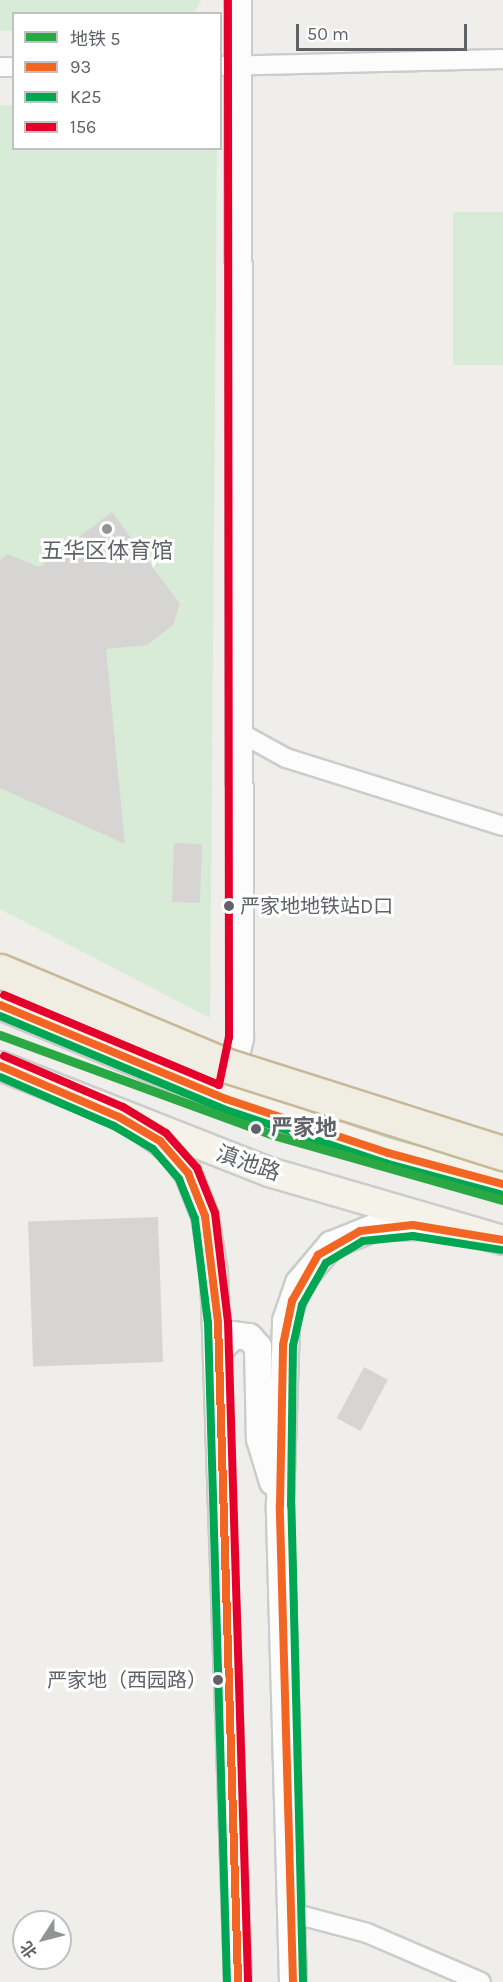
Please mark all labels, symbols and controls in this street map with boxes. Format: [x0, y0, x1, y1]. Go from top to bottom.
legend [12, 12, 222, 150]
scale bar [299, 12, 470, 50]
text: 50 m [307, 23, 349, 45]
text: 地铁 5 [70, 28, 120, 50]
text: 93 [70, 56, 91, 78]
text: K25 [70, 86, 102, 108]
text: 156 [70, 116, 96, 138]
marker: 五华区体育馆 [100, 522, 114, 536]
place label: 五华区体育馆 [41, 539, 173, 565]
place label: 严家地地铁站D口 [240, 894, 393, 918]
marker: 严家地地铁站D口 [223, 900, 235, 912]
place label: 严家地 [271, 1116, 337, 1142]
marker: 严家地 [246, 1119, 266, 1139]
street label: 滇池路 [213, 1141, 283, 1187]
place label: 严家地（西园路） [47, 1668, 207, 1692]
marker: 严家地（西园路） [212, 1674, 224, 1686]
north arrow [12, 1910, 72, 1970]
text: 北 [16, 1938, 41, 1962]

